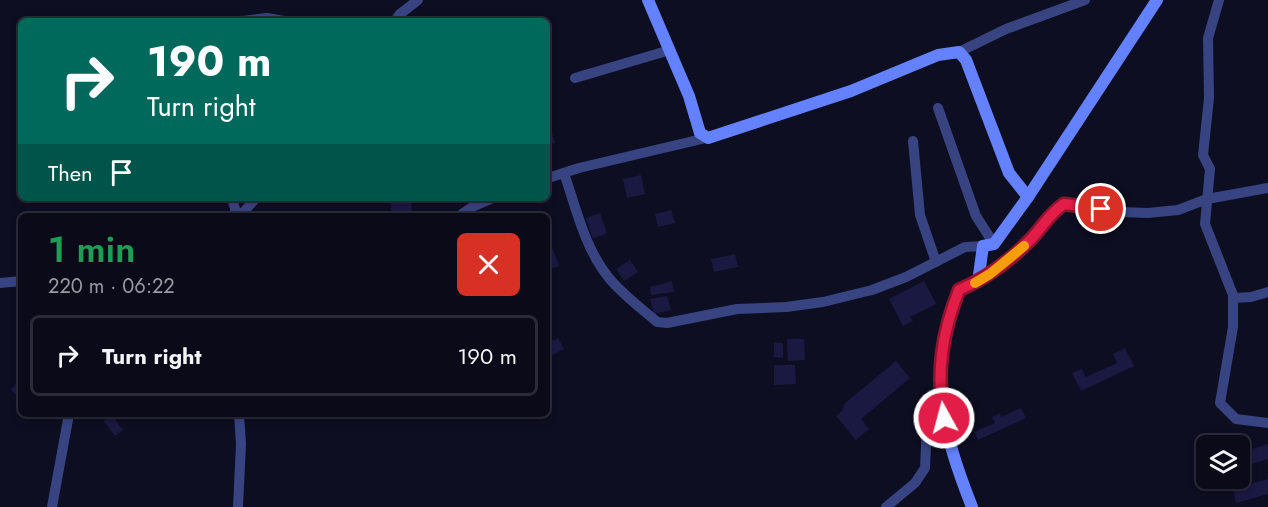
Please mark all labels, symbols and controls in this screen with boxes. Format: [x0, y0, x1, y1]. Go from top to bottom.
text: 190 m [147, 31, 271, 92]
icon: right [48, 42, 126, 120]
text: Turn right [147, 87, 255, 126]
icon: arrive [105, 156, 138, 189]
text: Then [48, 157, 93, 189]
pin [1075, 183, 1126, 234]
icon: arrive [1084, 192, 1117, 225]
text: 1 min [48, 223, 135, 275]
button: close [457, 233, 520, 296]
text: 220 m · 06:22 [48, 272, 175, 301]
icon: right [51, 339, 84, 372]
text: Turn right [102, 340, 202, 372]
text: 190 m [457, 340, 517, 372]
position arrow [912, 386, 976, 450]
map controls [1196, 435, 1250, 489]
button: layers [1196, 435, 1250, 489]

